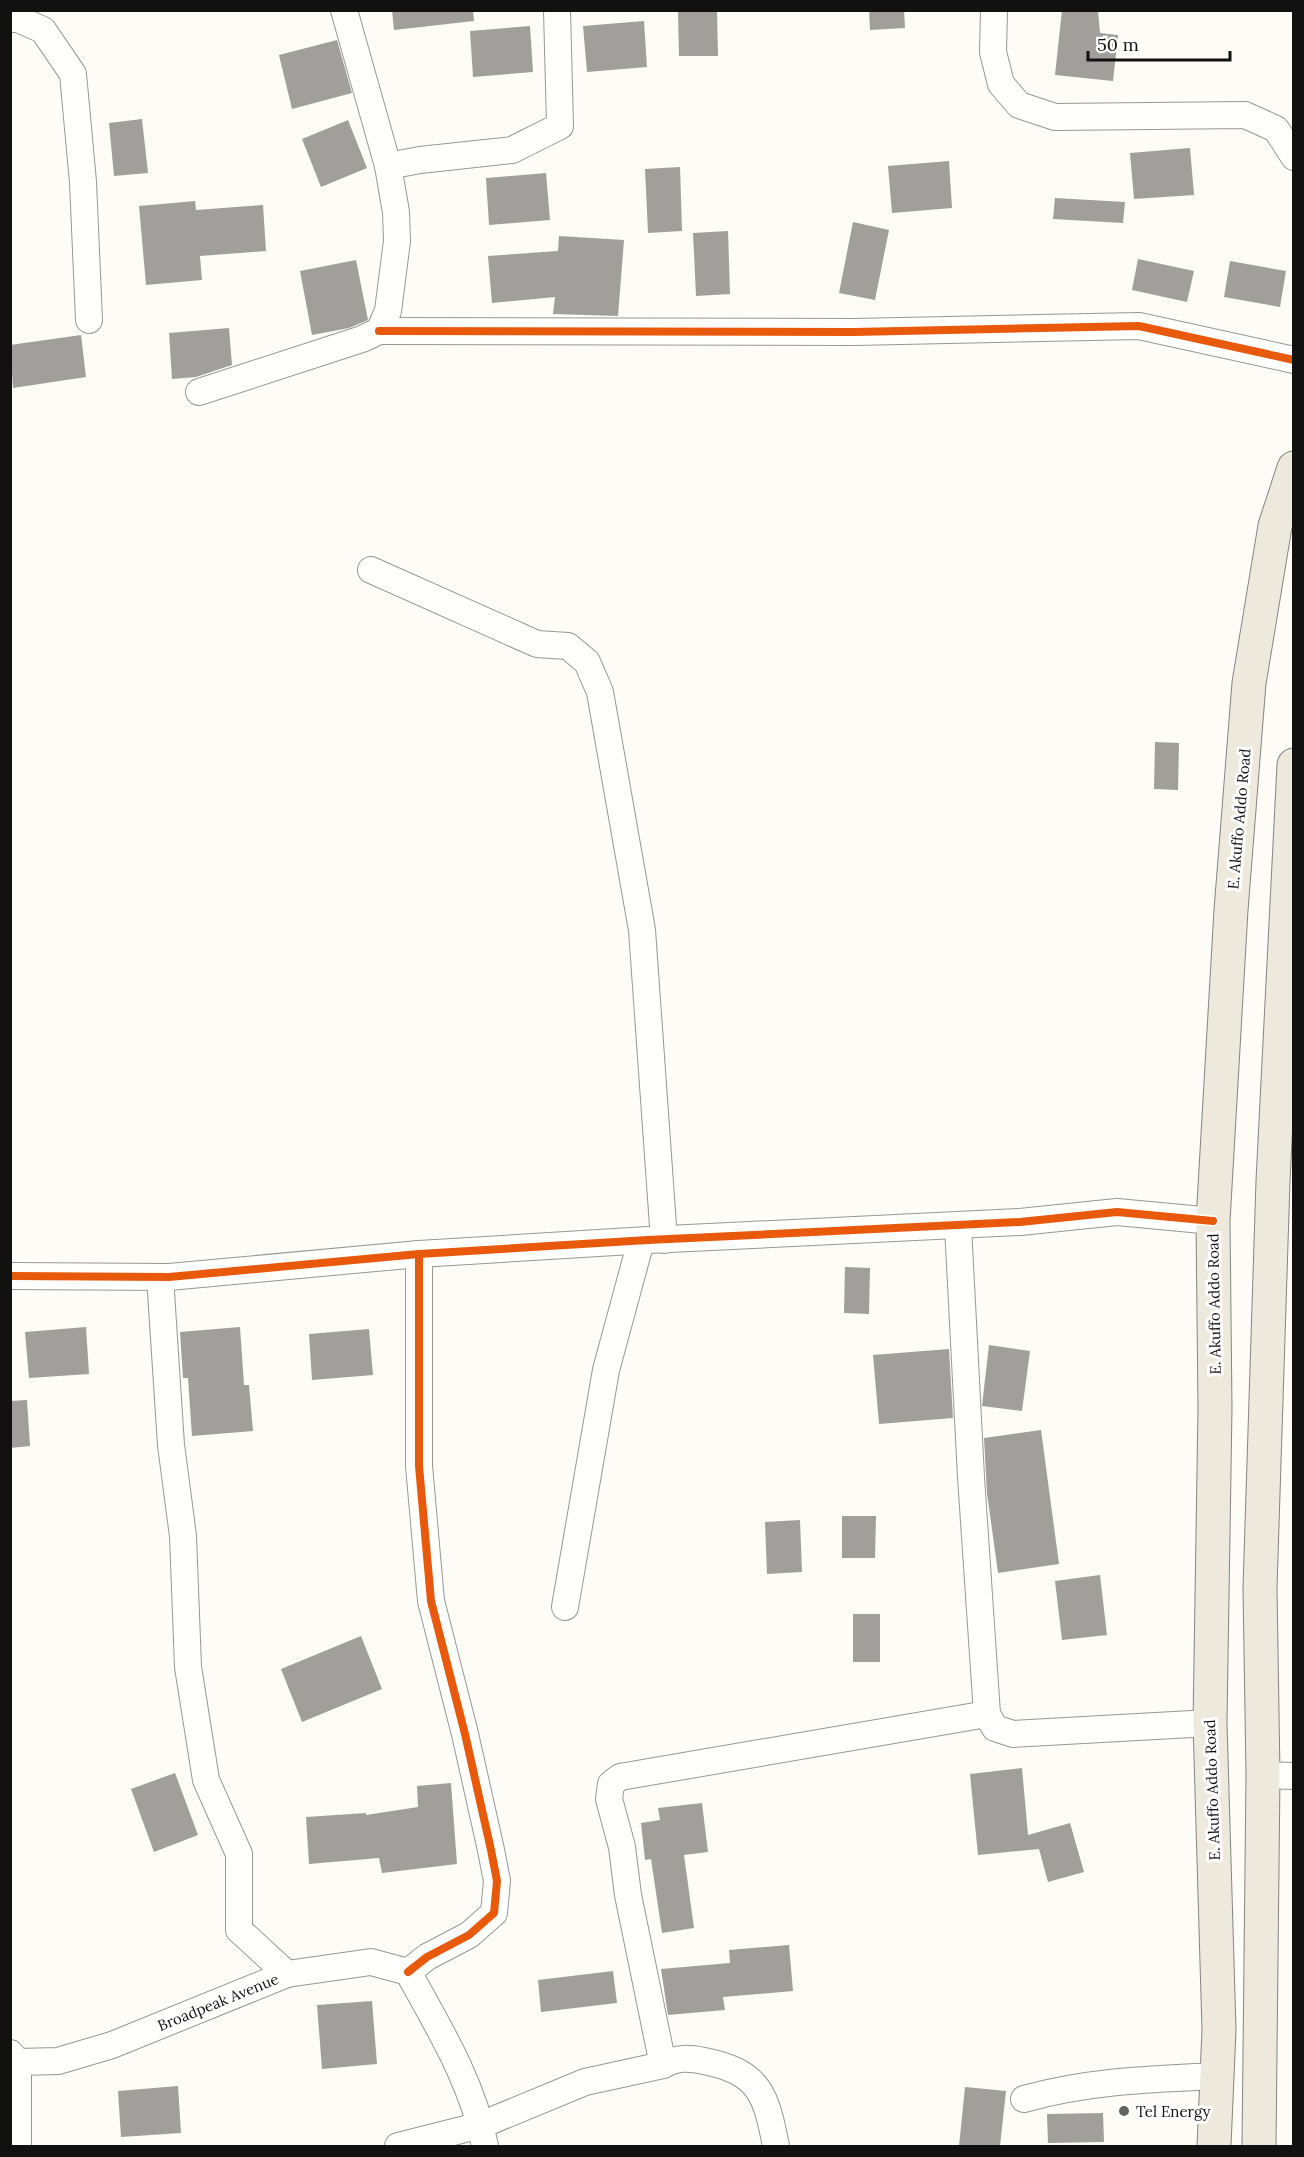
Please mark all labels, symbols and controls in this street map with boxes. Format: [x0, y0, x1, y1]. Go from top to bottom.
scale bar [1088, 24, 1230, 62]
text: 50 m [1097, 33, 1139, 56]
street label: E. Akuffo Addo Road [1223, 748, 1255, 890]
street label: E. Akuffo Addo Road [1203, 1233, 1225, 1375]
street label: E. Akuffo Addo Road [1200, 1719, 1224, 1861]
street label: Broadpeak Avenue [155, 1969, 281, 2035]
place label: Tel Energy [1136, 2102, 1211, 2121]
marker: Tel Energy [1117, 2104, 1131, 2118]

